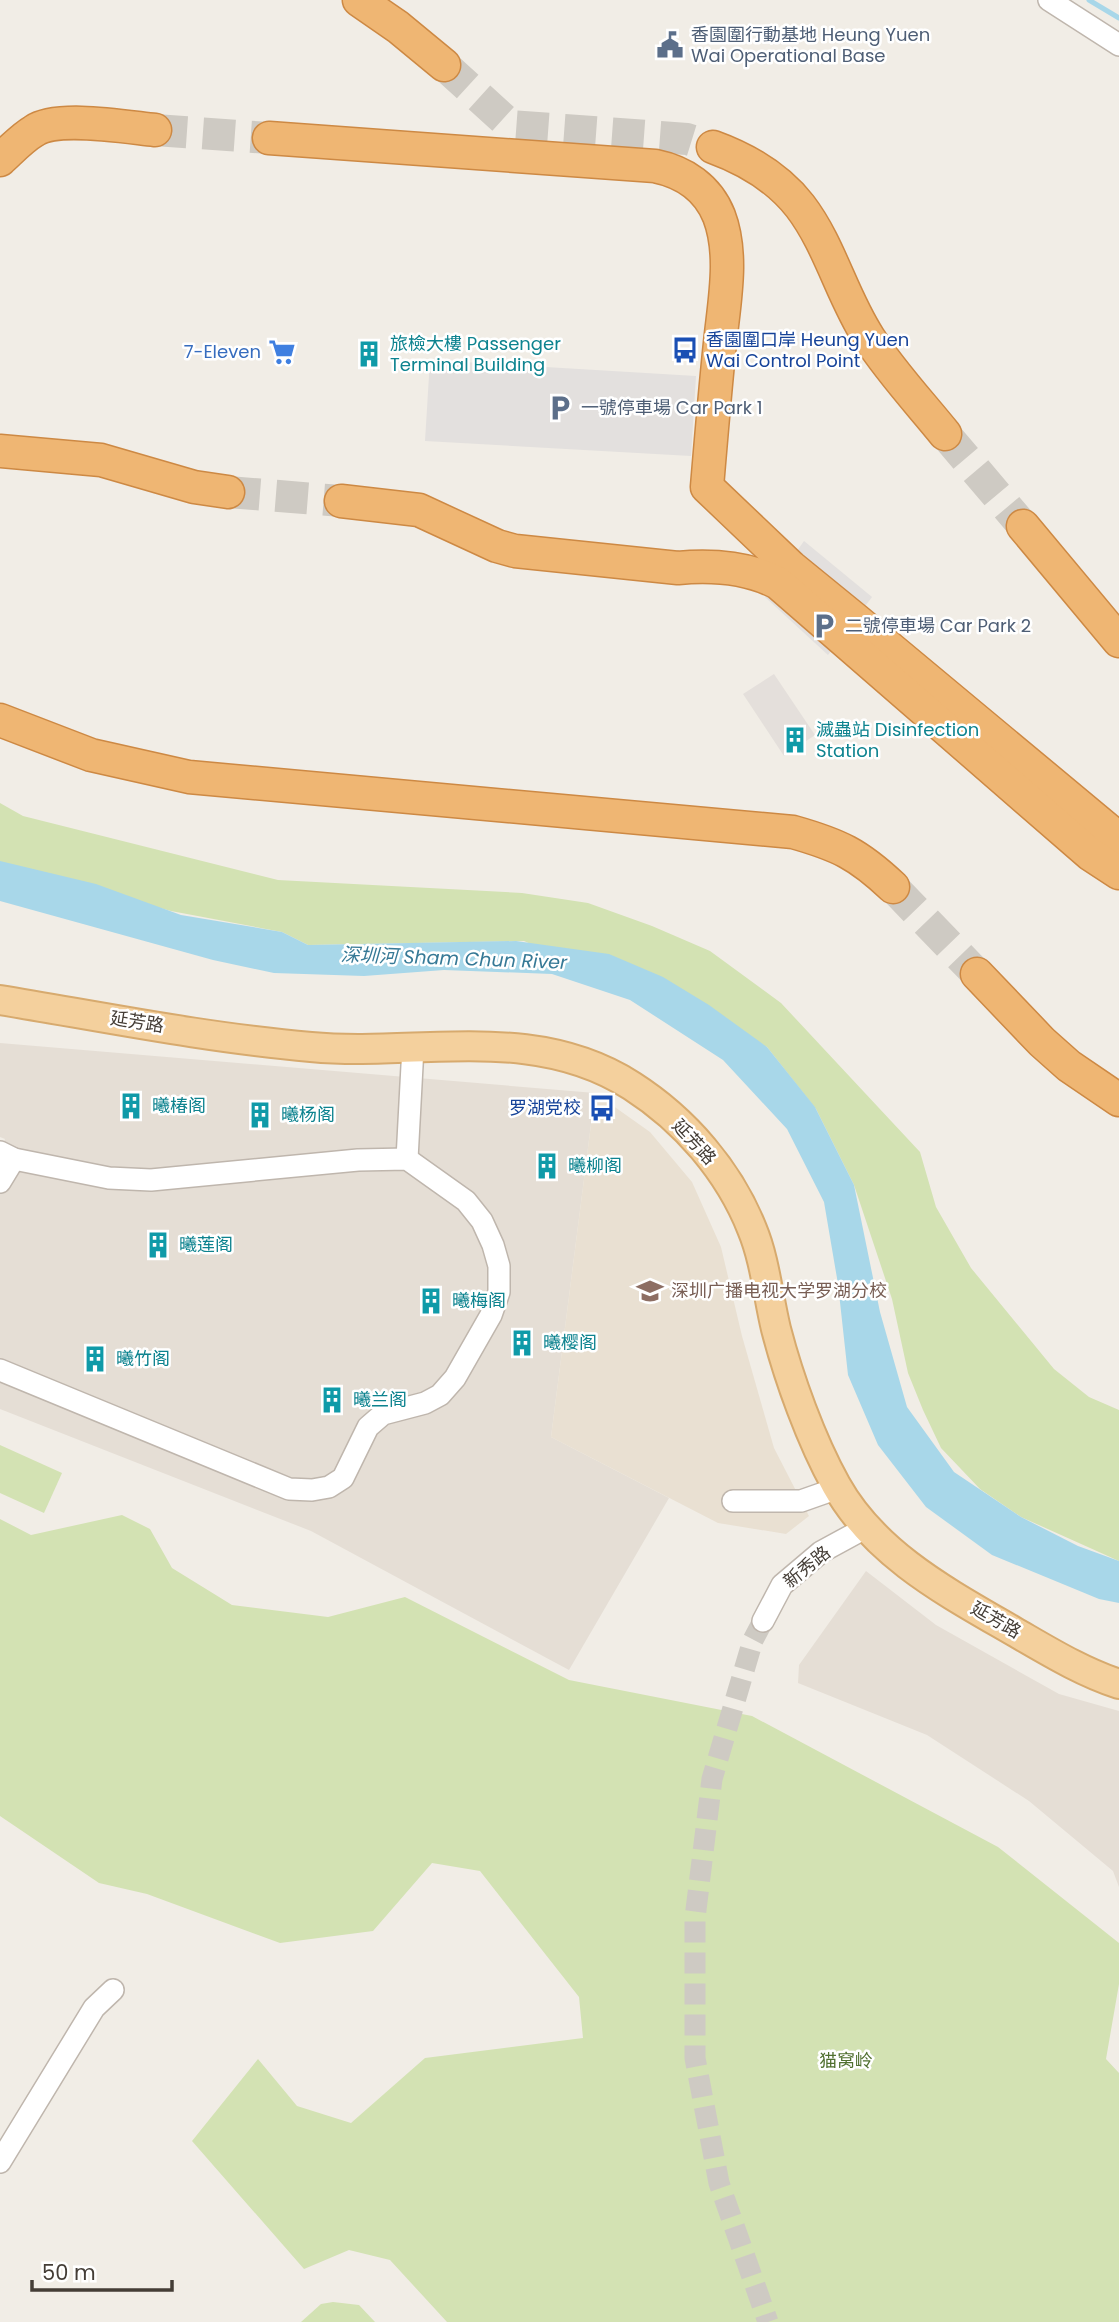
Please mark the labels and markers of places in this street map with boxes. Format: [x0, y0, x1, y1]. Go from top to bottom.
place label: 香園圍行動基地 Heung Yuen Wai Operational Base [691, 22, 930, 68]
public building icon: 香園圍行動基地 Heung Yuen Wai Operational Base [655, 30, 685, 60]
place label: 香園圍口岸 Heung Yuen Wai Control Point [706, 327, 909, 373]
place label: 旅檢大樓 Passenger Terminal Building [390, 331, 561, 377]
bus stop icon: 香園圍口岸 Heung Yuen Wai Control Point [670, 335, 700, 365]
supermarket icon: 7-Eleven [267, 337, 297, 367]
place label: 7-Eleven [184, 339, 261, 364]
building icon: 旅檢大樓 Passenger Terminal Building [354, 339, 384, 369]
parking icon: 一號停車場 Car Park 1 [545, 393, 575, 423]
place label: 一號停車場 Car Park 1 [581, 395, 763, 420]
parking icon: 二號停車場 Car Park 2 [809, 611, 839, 641]
place label: 二號停車場 Car Park 2 [845, 613, 1031, 638]
place label: 滅蟲站 Disinfection Station [816, 717, 979, 763]
building icon: 滅蟲站 Disinfection Station [780, 725, 810, 755]
building icon: 曦椿阁 [116, 1091, 146, 1121]
place label: 曦椿阁 [152, 1093, 206, 1118]
bus stop icon: 罗湖党校 [587, 1093, 617, 1123]
place label: 罗湖党校 [509, 1095, 581, 1120]
building icon: 曦杨阁 [245, 1100, 275, 1130]
place label: 曦杨阁 [281, 1102, 335, 1127]
building icon: 曦柳阁 [532, 1151, 562, 1181]
place label: 曦柳阁 [568, 1153, 622, 1178]
building icon: 曦莲阁 [143, 1230, 173, 1260]
place label: 曦莲阁 [179, 1232, 233, 1257]
school or university icon: 深圳广播电视大学罗湖分校 [635, 1276, 665, 1306]
place label: 深圳广播电视大学罗湖分校 [671, 1278, 887, 1303]
building icon: 曦梅阁 [416, 1286, 446, 1316]
place label: 曦梅阁 [452, 1288, 506, 1313]
building icon: 曦樱阁 [507, 1328, 537, 1358]
place label: 曦樱阁 [543, 1330, 597, 1355]
building icon: 曦竹阁 [80, 1344, 110, 1374]
place label: 曦竹阁 [116, 1346, 170, 1371]
building icon: 曦兰阁 [317, 1385, 347, 1415]
place label: 曦兰阁 [353, 1387, 407, 1412]

